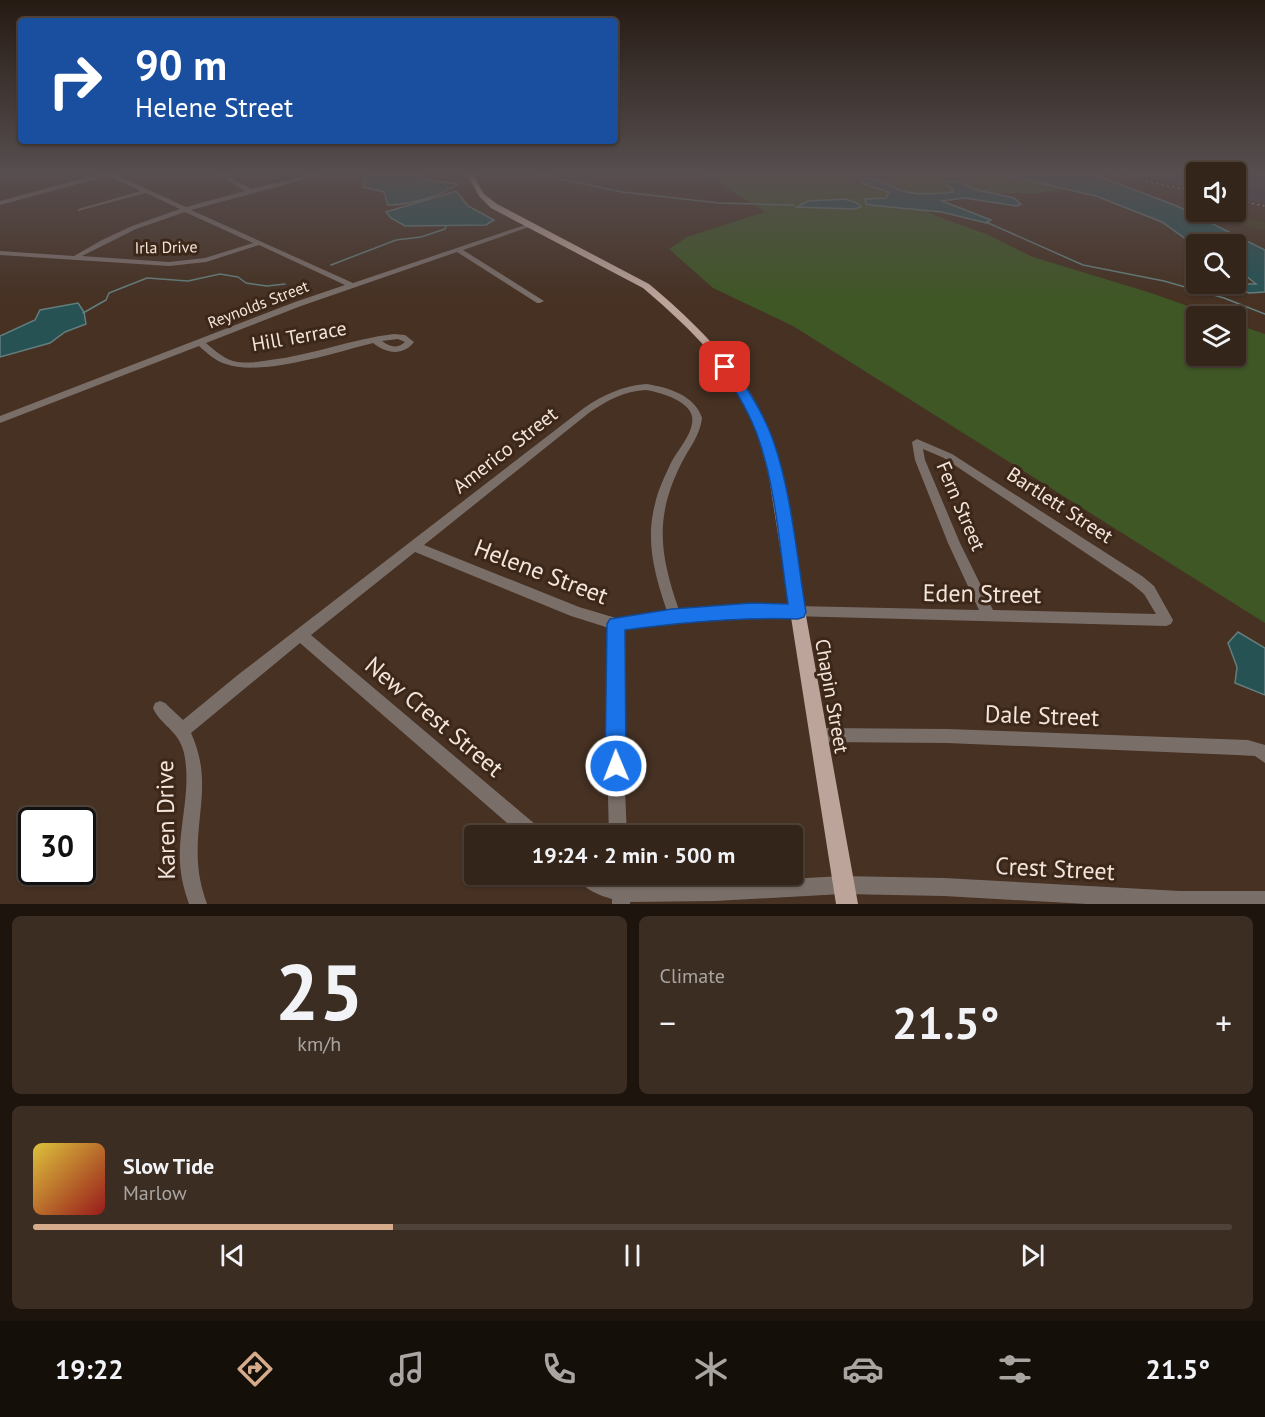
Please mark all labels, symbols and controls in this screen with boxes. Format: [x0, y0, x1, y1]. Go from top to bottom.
text: 90 m [135, 37, 227, 92]
icon: right [36, 42, 114, 120]
text: Helene Street [135, 90, 293, 124]
map controls [1186, 162, 1246, 366]
button: sound [1186, 162, 1246, 222]
button: search [1186, 234, 1246, 294]
street label: Irla Drive [134, 236, 198, 258]
street label: Reynolds Street [205, 275, 312, 332]
button: layers [1186, 306, 1246, 366]
street label: Hill Terrace [249, 315, 349, 357]
pin [699, 341, 750, 392]
icon: arrive [708, 350, 741, 383]
street label: Americo Street [447, 401, 563, 499]
street label: Fern Street [931, 457, 992, 555]
street label: Bartlett Street [1002, 461, 1118, 549]
street label: Helene Street [470, 532, 612, 611]
street label: Eden Street [922, 577, 1042, 610]
street label: Chapin Street [809, 637, 855, 756]
street label: New Crest Street [359, 650, 510, 783]
street label: Dale Street [984, 698, 1100, 733]
position arrow [584, 734, 648, 798]
street label: Karen Drive [149, 760, 182, 880]
speed limit sign: 30 [18, 807, 96, 885]
text: 19:24 · 2 min · 500 m [532, 841, 735, 869]
street label: Crest Street [995, 850, 1116, 887]
text: 25 [275, 941, 363, 1042]
text: Climate [660, 963, 725, 989]
text: 21.5° [892, 993, 999, 1051]
text: − [660, 1001, 676, 1044]
text: + [1215, 1001, 1232, 1044]
text: km/h [297, 1031, 341, 1057]
text: Slow Tide [123, 1152, 214, 1180]
text: Marlow [123, 1180, 187, 1206]
icon: previous [216, 1239, 249, 1272]
icon: pause [616, 1239, 649, 1272]
icon: next [1016, 1239, 1049, 1272]
icon: directions [234, 1348, 276, 1390]
icon: music [386, 1348, 428, 1390]
icon: phone [538, 1348, 580, 1390]
icon: climate [690, 1348, 732, 1390]
icon: car [842, 1348, 884, 1390]
icon: filters [994, 1348, 1036, 1390]
text: 19:22 [55, 1352, 124, 1386]
text: 21.5° [1146, 1352, 1210, 1386]

